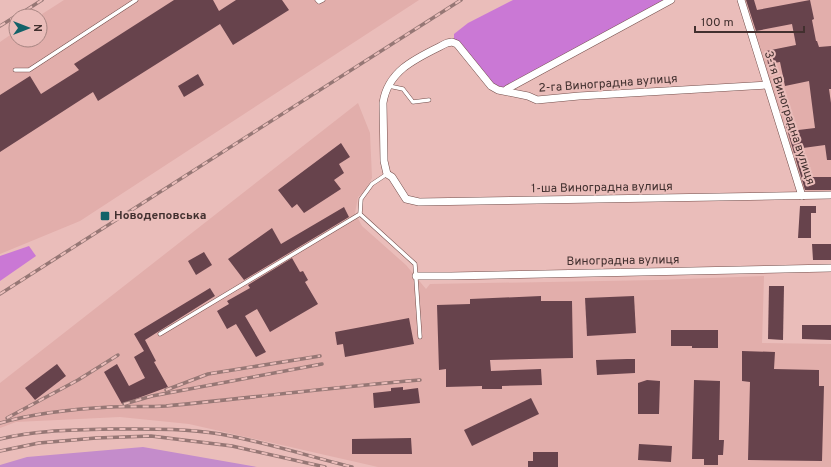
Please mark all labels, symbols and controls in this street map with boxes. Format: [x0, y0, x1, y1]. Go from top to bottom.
north arrow [8, 8, 48, 48]
scale bar [695, 8, 804, 34]
text: 100 m [701, 15, 734, 31]
text: N [30, 24, 44, 32]
street label: 3-тя Виноградна вулиця [760, 49, 818, 187]
street label: 2-га Виноградна вулиця [538, 71, 678, 97]
street label: 1-ша Виноградна вулиця [531, 179, 673, 197]
place label: Новодеповська [114, 208, 207, 224]
marker: Новодеповська [99, 210, 111, 222]
street label: Виноградна вулиця [566, 252, 680, 270]

